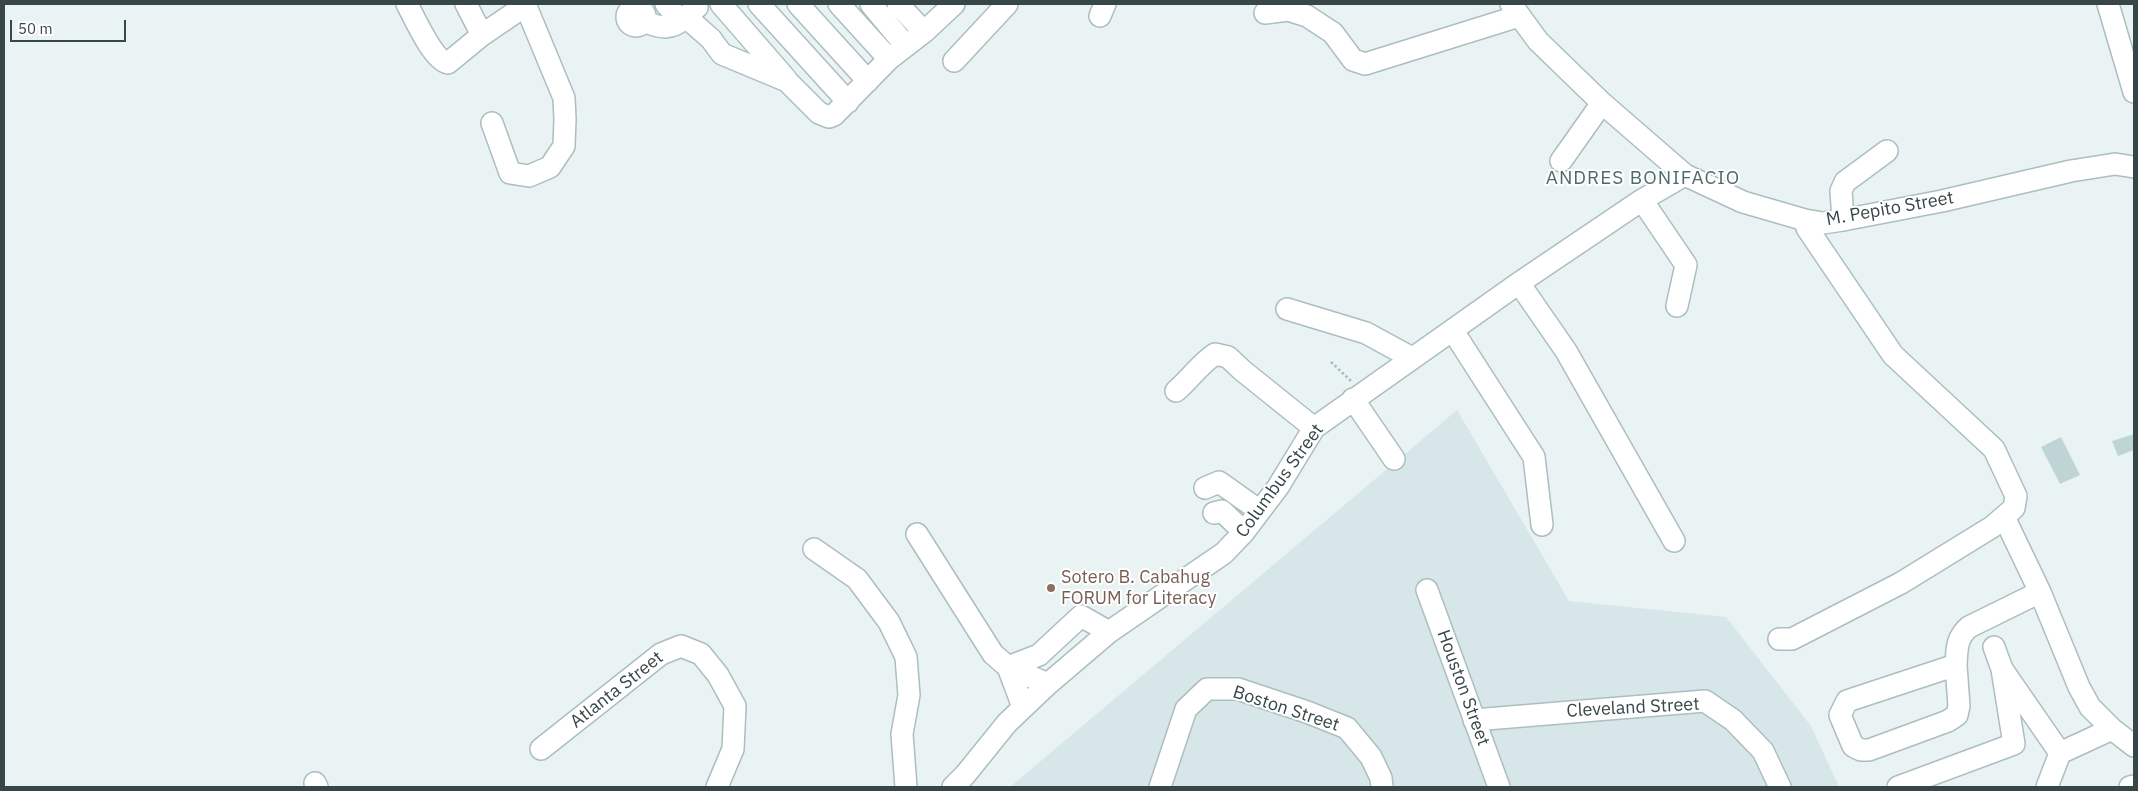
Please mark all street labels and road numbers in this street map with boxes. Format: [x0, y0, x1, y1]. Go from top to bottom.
street label: M. Pepito Street [1825, 187, 1955, 231]
street label: Columbus Street [1232, 420, 1328, 542]
street label: Houston Street [1432, 627, 1494, 749]
street label: Atlanta Street [566, 647, 668, 733]
street label: Boston Street [1230, 682, 1342, 736]
street label: Cleveland Street [1566, 694, 1700, 722]

